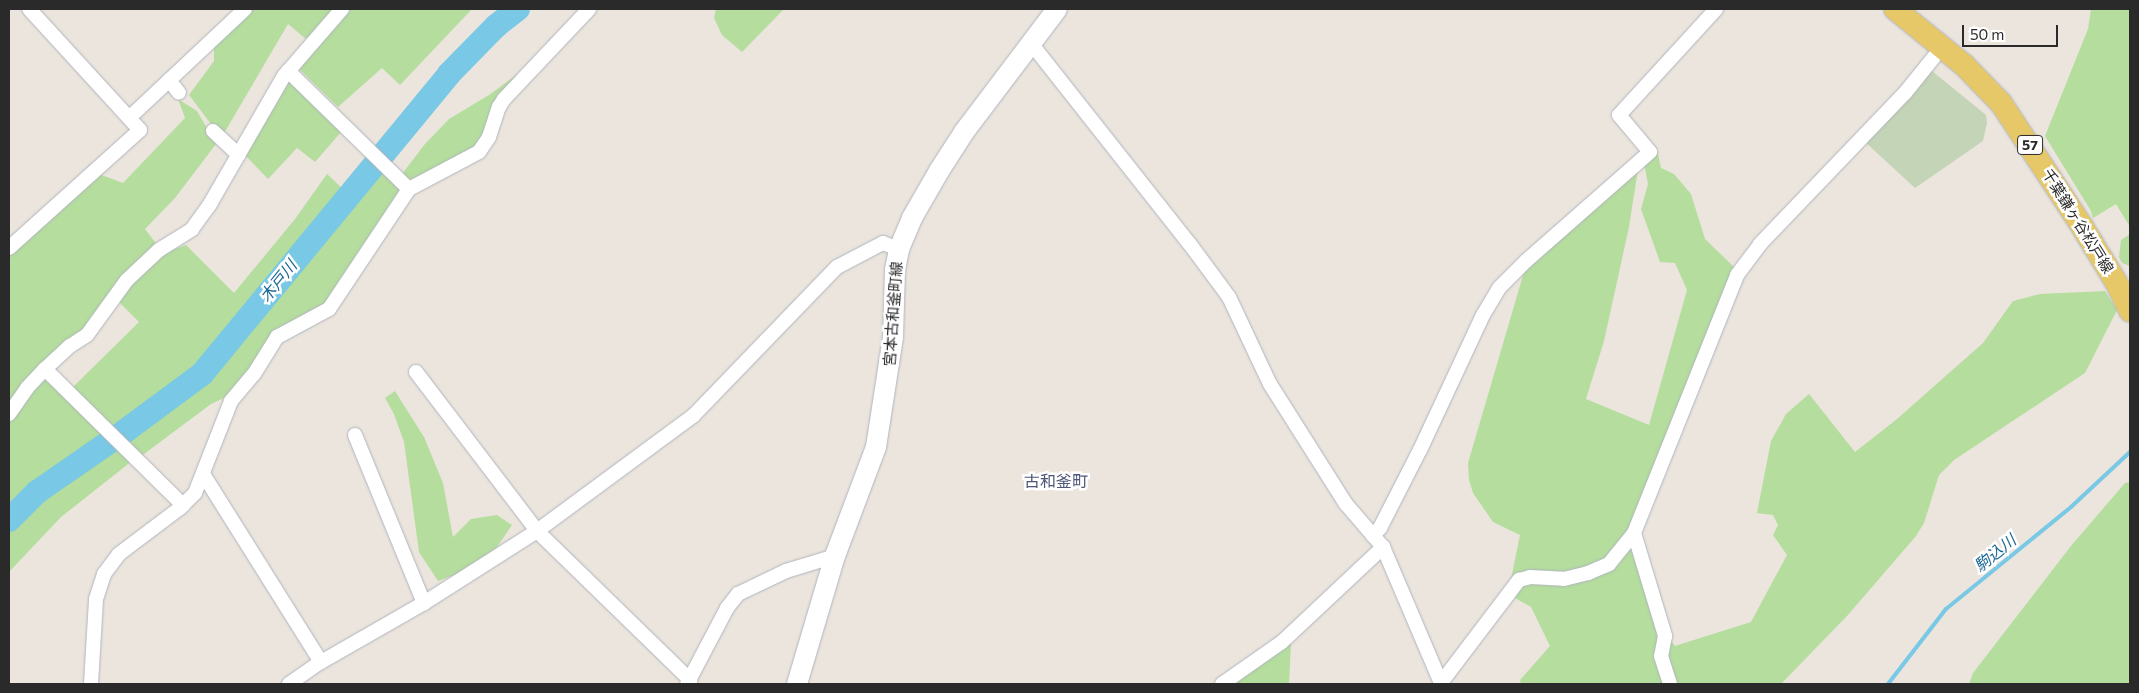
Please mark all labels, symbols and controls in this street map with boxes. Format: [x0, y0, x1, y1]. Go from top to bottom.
scale bar [1964, 15, 2060, 47]
text: 50 m [1970, 25, 2004, 43]
road number: 57 [2016, 134, 2044, 156]
street label: 千葉鎌ヶ谷松戸線 [2039, 165, 2117, 277]
water label: 木戸川 [255, 256, 301, 306]
street label: 宮本古和釜町線 [880, 261, 906, 367]
district label: 古和釜町 [1024, 471, 1088, 491]
water label: 駒込川 [1970, 530, 2020, 576]

